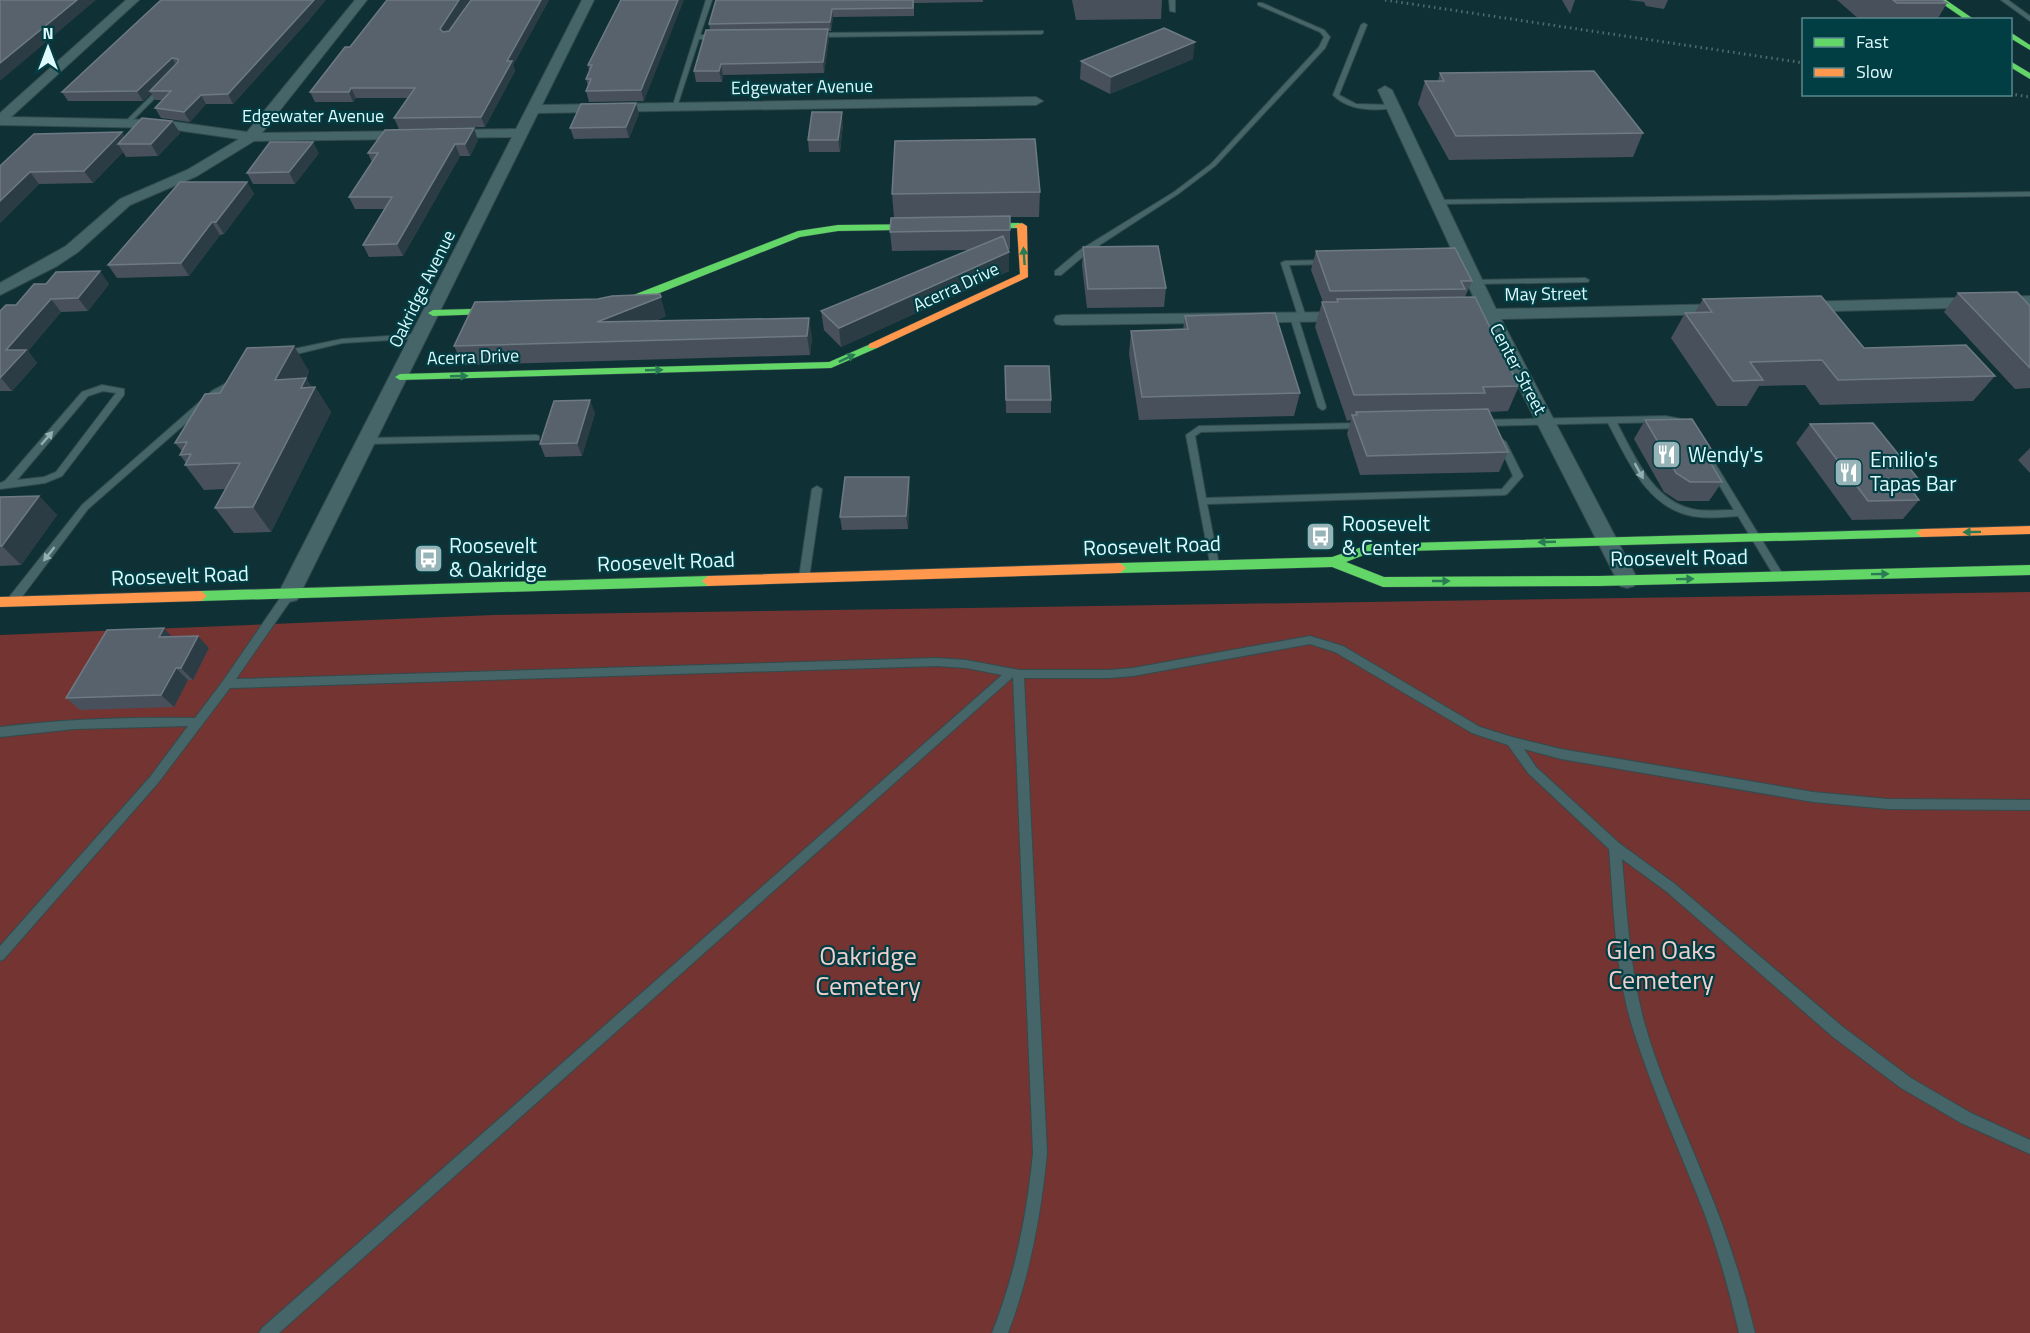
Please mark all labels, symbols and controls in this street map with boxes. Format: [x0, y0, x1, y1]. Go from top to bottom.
north arrow [18, 18, 78, 78]
legend [1802, 18, 2012, 96]
text: N [42, 21, 54, 45]
text: Fast [1856, 28, 1889, 55]
text: Slow [1856, 58, 1893, 85]
street label: Edgewater Avenue [731, 72, 873, 101]
street label: Edgewater Avenue [242, 102, 384, 129]
street label: Oakridge Avenue [381, 225, 462, 352]
one-way arrow [1019, 246, 1029, 265]
street label: Acerra Drive [908, 255, 1003, 318]
street label: May Street [1504, 279, 1588, 308]
street label: Center Street [1483, 318, 1554, 420]
street label: Acerra Drive [426, 341, 520, 372]
one-way arrow [839, 354, 856, 363]
one-way arrow [644, 366, 663, 375]
one-way arrow [449, 371, 468, 380]
one-way arrow [40, 431, 53, 446]
place label: Wendy's [1688, 438, 1763, 470]
restaurant icon: Wendy's [1651, 439, 1683, 471]
place label: Emilio's Tapas Bar [1870, 443, 1956, 499]
restaurant icon: Emilio's Tapas Bar [1833, 456, 1865, 488]
one-way arrow [1634, 463, 1644, 480]
place label: Roosevelt & Center [1342, 507, 1430, 563]
bus stop icon: Roosevelt & Center [1305, 520, 1337, 552]
street label: Roosevelt Road [1082, 527, 1221, 563]
one-way arrow [1962, 527, 1981, 536]
place label: Roosevelt & Oakridge [449, 529, 547, 585]
one-way arrow [1538, 538, 1557, 547]
street label: Roosevelt Road [1610, 540, 1748, 574]
bus stop icon: Roosevelt & Oakridge [412, 542, 444, 574]
street label: Roosevelt Road [596, 543, 735, 579]
one-way arrow [43, 546, 56, 562]
street label: Roosevelt Road [110, 557, 249, 593]
one-way arrow [1871, 569, 1890, 579]
one-way arrow [1676, 574, 1695, 583]
one-way arrow [1432, 576, 1451, 586]
park label: Glen Oaks Cemetery [1606, 930, 1716, 999]
park label: Oakridge Cemetery [815, 936, 921, 1005]

